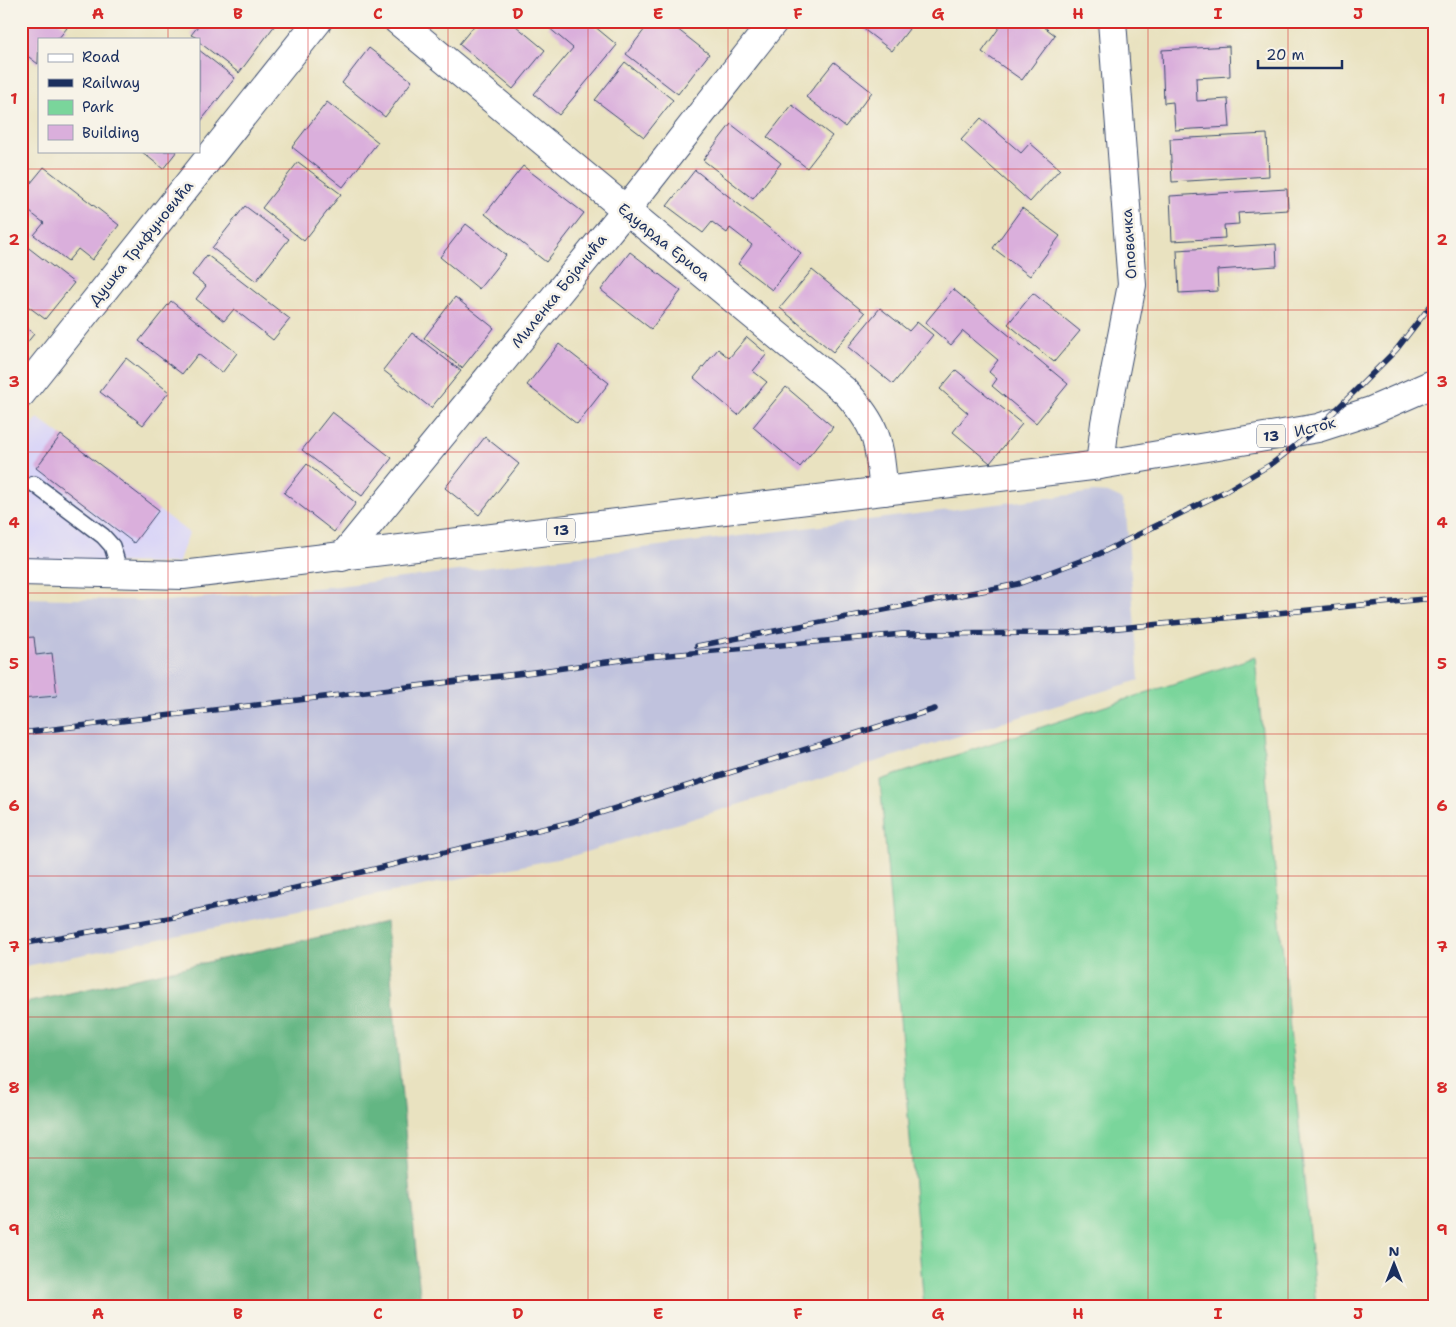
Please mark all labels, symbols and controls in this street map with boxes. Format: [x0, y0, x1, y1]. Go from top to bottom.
text: A [92, 3, 104, 24]
text: B [233, 3, 243, 24]
text: C [373, 3, 383, 24]
text: D [512, 3, 524, 24]
text: E [653, 3, 663, 24]
text: F [793, 3, 803, 24]
text: G [932, 3, 945, 24]
text: H [1072, 3, 1084, 24]
text: I [1214, 3, 1223, 24]
text: J [1353, 3, 1363, 24]
legend [38, 38, 200, 152]
scale bar [1258, 38, 1342, 70]
text: 20 m [1266, 45, 1305, 65]
text: Road [82, 47, 120, 67]
text: Railway [82, 73, 140, 93]
text: 1 [10, 88, 18, 109]
text: 1 [1438, 88, 1446, 109]
text: Park [82, 97, 114, 117]
text: Building [82, 123, 139, 143]
street label: Душка Трифуновића [84, 176, 198, 310]
street label: Едуарда Ериоа [614, 199, 715, 286]
street label: Оповачка [1117, 207, 1141, 280]
text: 2 [8, 229, 20, 250]
street label: Миленка Бојанића [507, 229, 612, 352]
text: 2 [1436, 229, 1448, 250]
text: 3 [8, 371, 20, 392]
text: 3 [1436, 371, 1448, 392]
street label: Исток [1292, 412, 1338, 442]
road number: 13 [1257, 424, 1285, 448]
text: 4 [8, 512, 20, 533]
text: 4 [1436, 512, 1448, 533]
road number: 13 [547, 518, 575, 542]
text: 5 [9, 653, 19, 674]
text: 5 [1437, 653, 1447, 674]
text: 6 [8, 795, 20, 816]
text: 6 [1436, 795, 1448, 816]
text: 7 [8, 936, 20, 957]
text: 7 [1436, 936, 1448, 957]
text: 8 [8, 1077, 20, 1098]
text: 8 [1436, 1077, 1448, 1098]
text: 9 [8, 1219, 20, 1240]
text: 9 [1436, 1219, 1448, 1240]
north arrow [1368, 1240, 1418, 1290]
text: N [1388, 1242, 1400, 1260]
text: A [92, 1303, 104, 1324]
text: B [233, 1303, 243, 1324]
text: C [373, 1303, 383, 1324]
text: D [512, 1303, 524, 1324]
text: E [653, 1303, 663, 1324]
text: F [793, 1303, 803, 1324]
text: G [932, 1303, 945, 1324]
text: H [1072, 1303, 1084, 1324]
text: I [1214, 1303, 1223, 1324]
text: J [1353, 1303, 1363, 1324]

